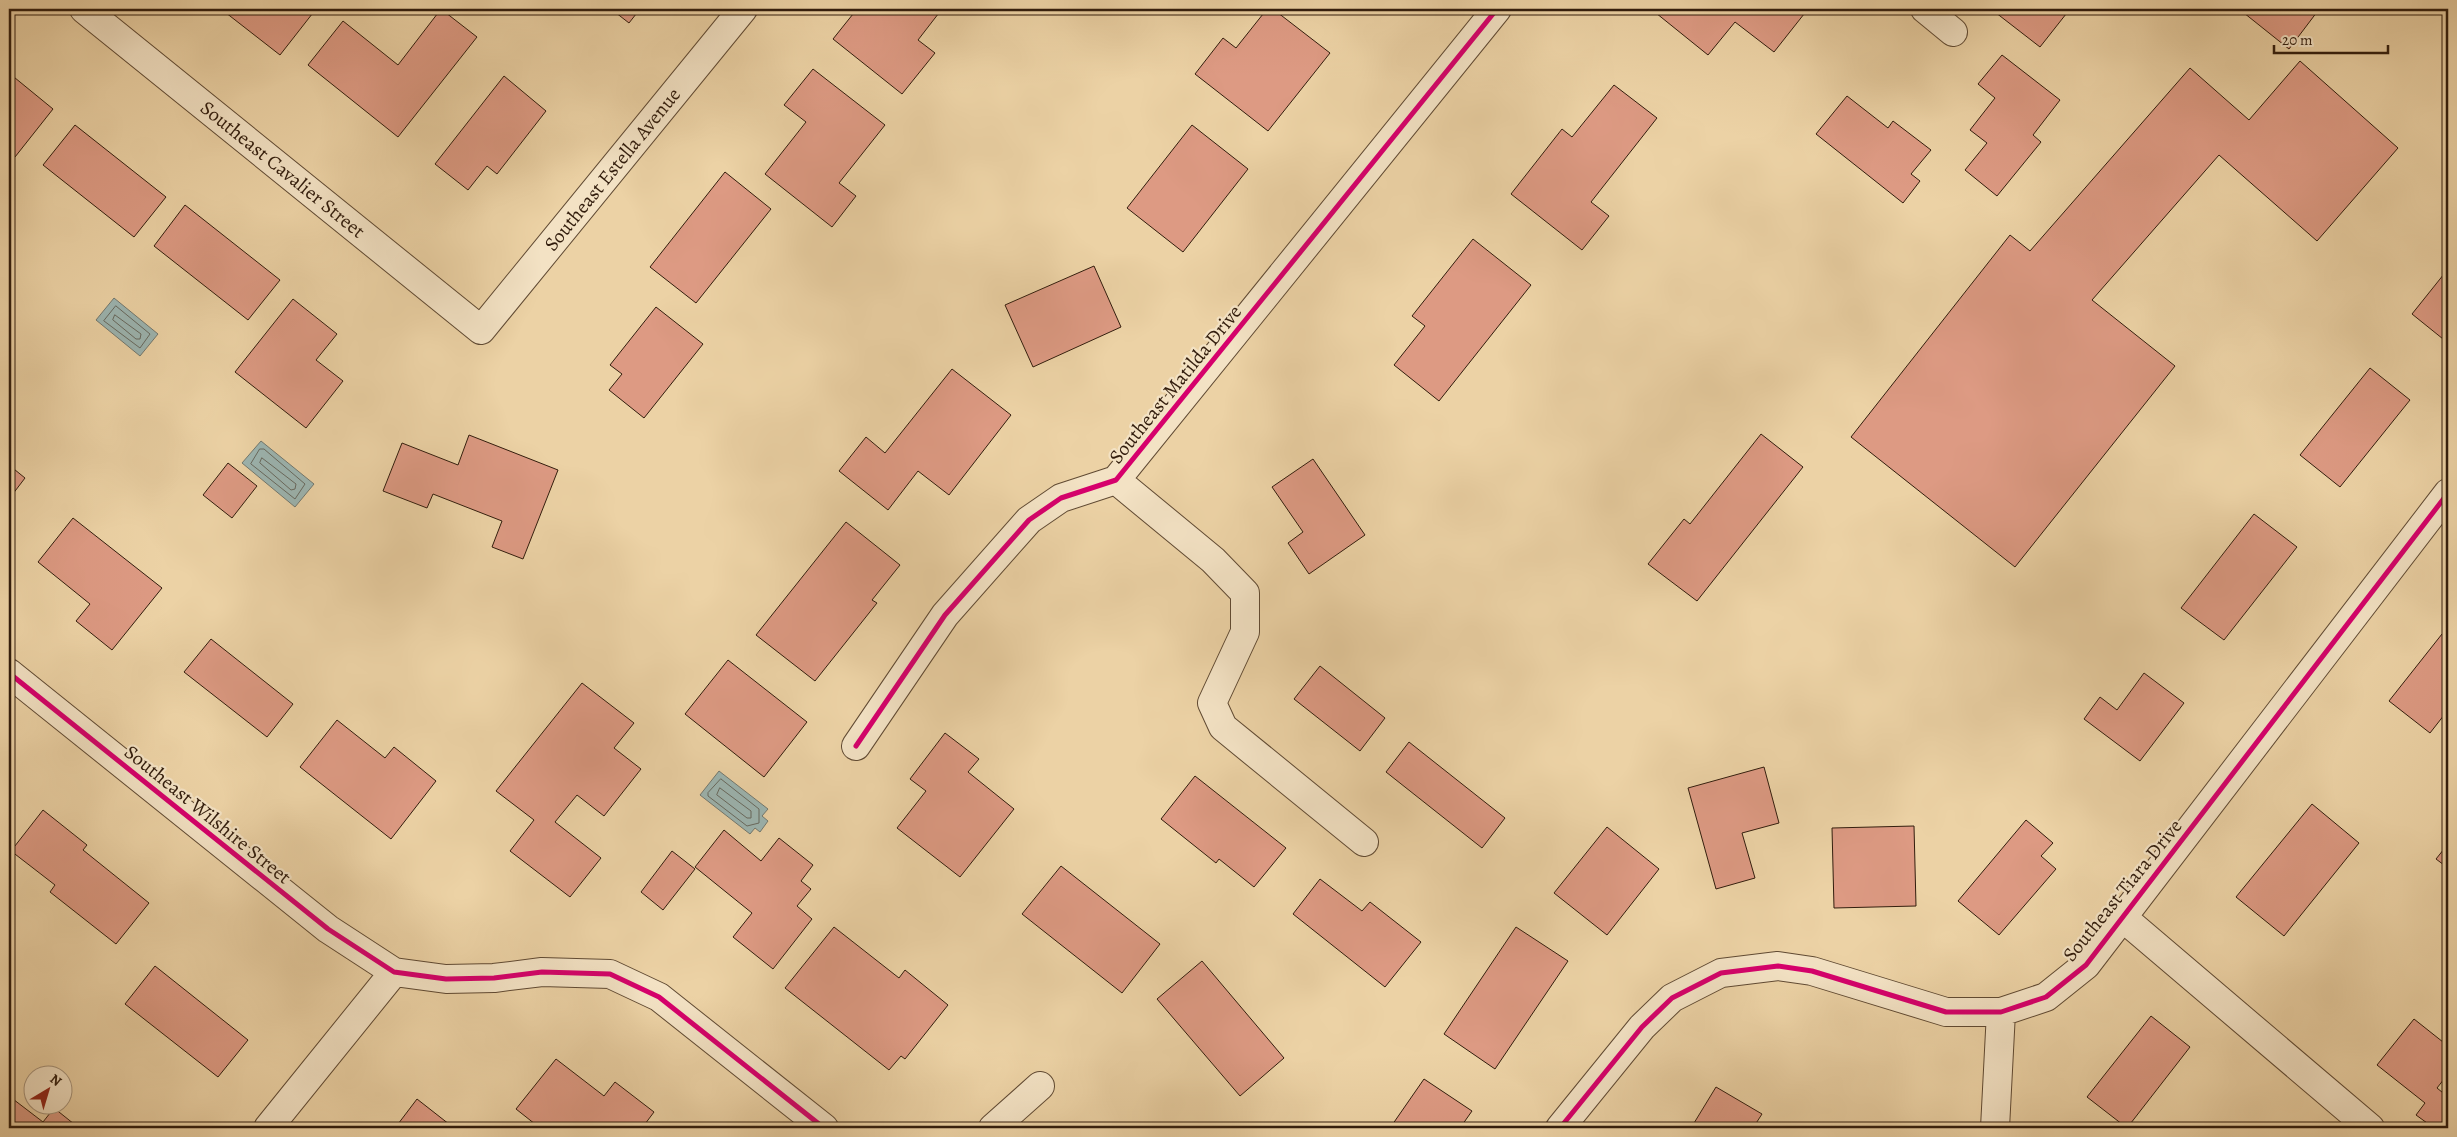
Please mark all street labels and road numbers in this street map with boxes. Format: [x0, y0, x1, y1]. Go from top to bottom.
street label: Southeast Estella Avenue [538, 82, 687, 257]
street label: Southeast Cavalier Street [195, 94, 371, 245]
street label: Southeast Matilda Drive [1103, 299, 1248, 469]
street label: Southeast Wilshire Street [119, 739, 297, 890]
street label: Southeast Tiara Drive [2056, 813, 2188, 967]

